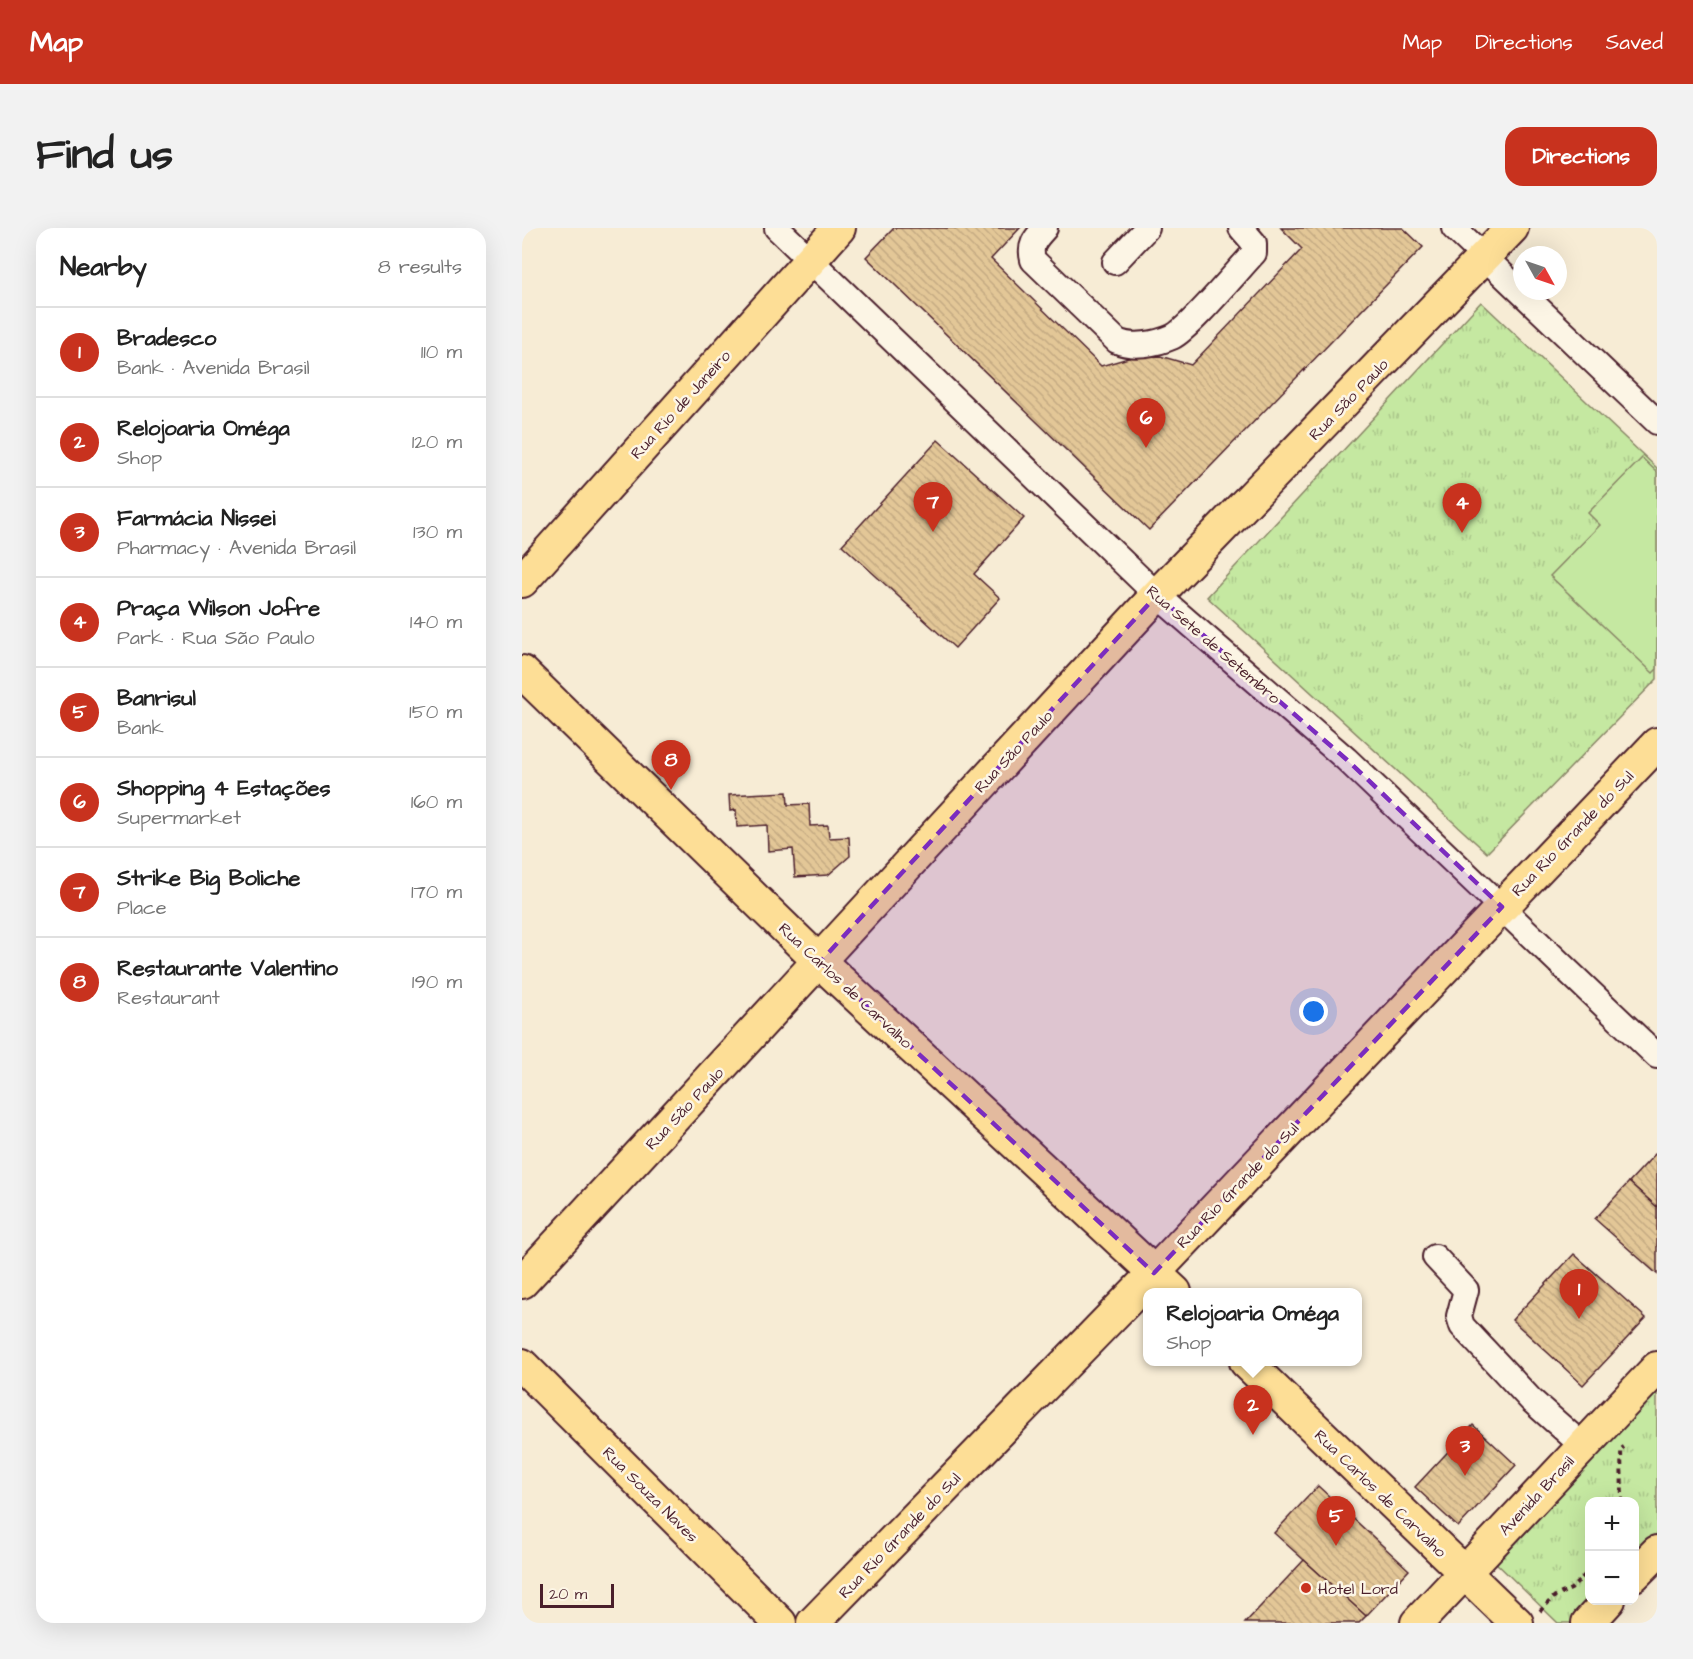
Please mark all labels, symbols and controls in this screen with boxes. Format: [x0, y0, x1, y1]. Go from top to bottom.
text: Map [30, 23, 83, 62]
text: Map [1402, 28, 1442, 57]
text: Directions [1475, 28, 1573, 57]
text: Saved [1606, 28, 1663, 57]
text: Find us [36, 127, 173, 185]
button: Directions [1505, 127, 1657, 186]
north arrow [1513, 246, 1567, 300]
text: Nearby [60, 249, 147, 285]
text: 8 results [378, 253, 462, 281]
text: Bradesco [117, 323, 217, 354]
text: 1 [78, 338, 81, 366]
text: 110 m [421, 338, 462, 366]
street label: Rua Rio de Janeiro [626, 345, 736, 464]
text: Bank · Avenida Brasil [117, 354, 310, 382]
street label: Rua São Paulo [1304, 354, 1393, 445]
pin: 6 [1126, 398, 1166, 448]
text: Relojoaria Oméga [117, 413, 290, 444]
text: 2 [74, 428, 85, 456]
text: 120 m [412, 428, 462, 456]
text: Shop [117, 444, 162, 472]
pin: 7 [914, 482, 952, 532]
pin: 4 [1442, 484, 1482, 533]
text: Farmácia Nissei [117, 503, 276, 534]
text: 3 [74, 518, 85, 546]
text: 130 m [413, 518, 462, 546]
text: Pharmacy · Avenida Brasil [117, 534, 356, 562]
street label: Rua Sete de Setembro [1142, 580, 1285, 709]
text: Praça Wilson Jofre [117, 593, 320, 624]
text: 4 [73, 608, 86, 636]
text: 140 m [410, 608, 462, 636]
text: Park · Rua São Paulo [117, 624, 314, 652]
text: Banrisul [117, 683, 196, 714]
text: 5 [72, 698, 87, 726]
text: 150 m [409, 698, 462, 726]
street label: Rua São Paulo [970, 705, 1058, 798]
text: Bank [117, 714, 164, 742]
pin: 8 [652, 740, 690, 790]
street label: Rua Rio Grande do Sul [1507, 766, 1639, 901]
text: Shopping 4 Estações [117, 773, 331, 804]
text: 6 [73, 788, 86, 816]
text: 160 m [411, 788, 462, 816]
text: Supermarket [117, 804, 241, 832]
text: Strike Big Boliche [117, 863, 300, 894]
text: 7 [73, 878, 86, 906]
text: 170 m [411, 878, 462, 906]
text: Place [117, 894, 167, 922]
street label: Rua Carlos de Carvalho [774, 918, 917, 1054]
text: Restaurante Valentino [117, 953, 338, 984]
text: 8 [73, 968, 86, 996]
text: 190 m [412, 968, 462, 996]
text: Restaurant [117, 984, 220, 1012]
your location [1299, 997, 1328, 1026]
street label: Rua São Paulo [641, 1062, 729, 1155]
street label: Rua Rio Grande do Sul [1172, 1118, 1304, 1253]
pin: 1 [1560, 1270, 1598, 1319]
popup [1143, 1288, 1362, 1366]
text: Relojoaria Oméga [1166, 1298, 1339, 1329]
text: Shop [1166, 1329, 1211, 1357]
pin: 2 [1234, 1386, 1272, 1435]
street label: Rua Carlos de Carvalho [1309, 1425, 1451, 1563]
pin: 3 [1446, 1426, 1484, 1476]
street label: Rua Souza Naves [598, 1442, 703, 1547]
street label: Avenida Brasil [1494, 1451, 1579, 1540]
street label: Rua Rio Grande do Sul [834, 1468, 966, 1603]
pin: 5 [1316, 1496, 1356, 1546]
map controls [1585, 1497, 1639, 1605]
button: + [1585, 1497, 1639, 1551]
button: − [1585, 1551, 1639, 1605]
place label: Hotel Lord [1318, 1578, 1398, 1600]
scale bar [540, 1581, 614, 1608]
marker: Hotel Lord [1299, 1581, 1313, 1595]
text: 20 m [549, 1583, 587, 1605]

